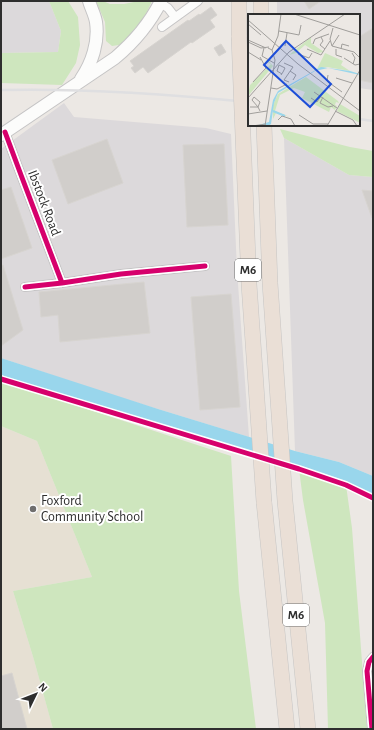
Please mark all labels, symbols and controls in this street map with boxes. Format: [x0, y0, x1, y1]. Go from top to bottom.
inset map [248, 14, 360, 126]
street label: Ibstock Road [25, 168, 63, 238]
road number: M6 [235, 259, 261, 281]
place label: Foxford Community School [41, 494, 144, 524]
marker: Foxford Community School [28, 504, 38, 514]
road number: M6 [283, 604, 309, 626]
north arrow [16, 674, 56, 714]
text: N [36, 681, 50, 694]

